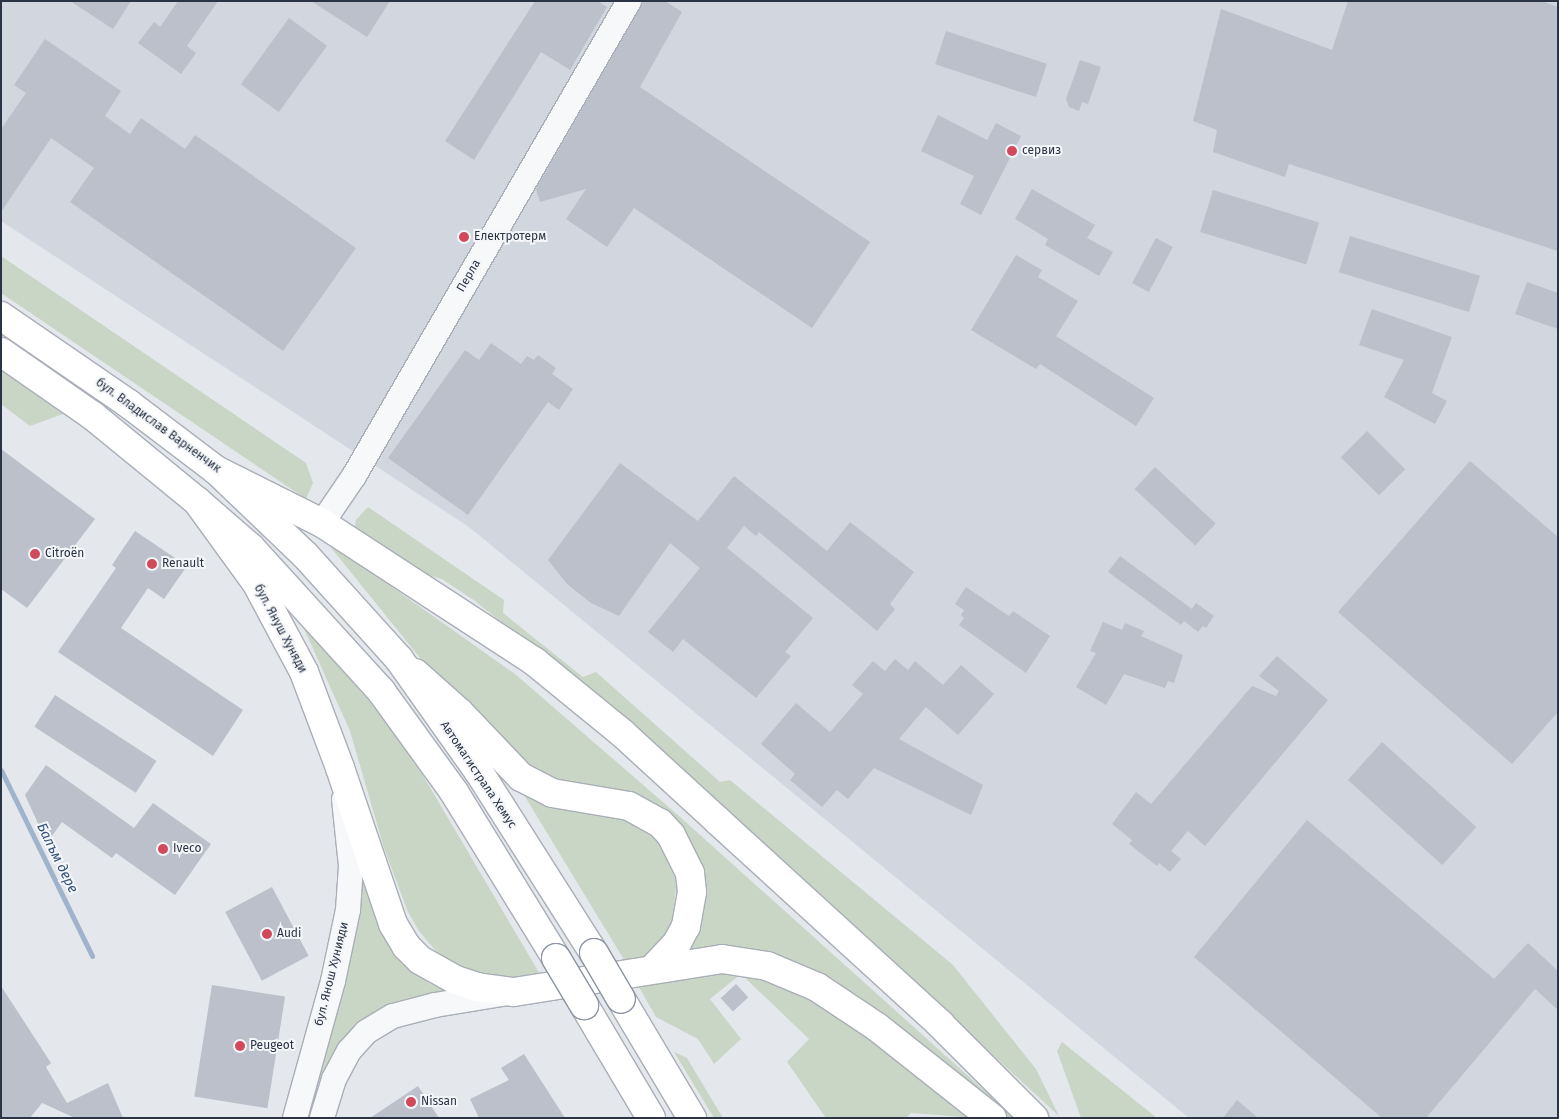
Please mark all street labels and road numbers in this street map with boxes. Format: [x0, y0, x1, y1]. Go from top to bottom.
street label: Перла [454, 257, 484, 295]
street label: бул. Владислав Варненчик [93, 376, 223, 476]
street label: бул. Януш Хуняди [251, 582, 309, 676]
street label: Автомагистрала Хемус [437, 719, 519, 831]
street label: бул. Янош Хунияди [312, 920, 352, 1028]

